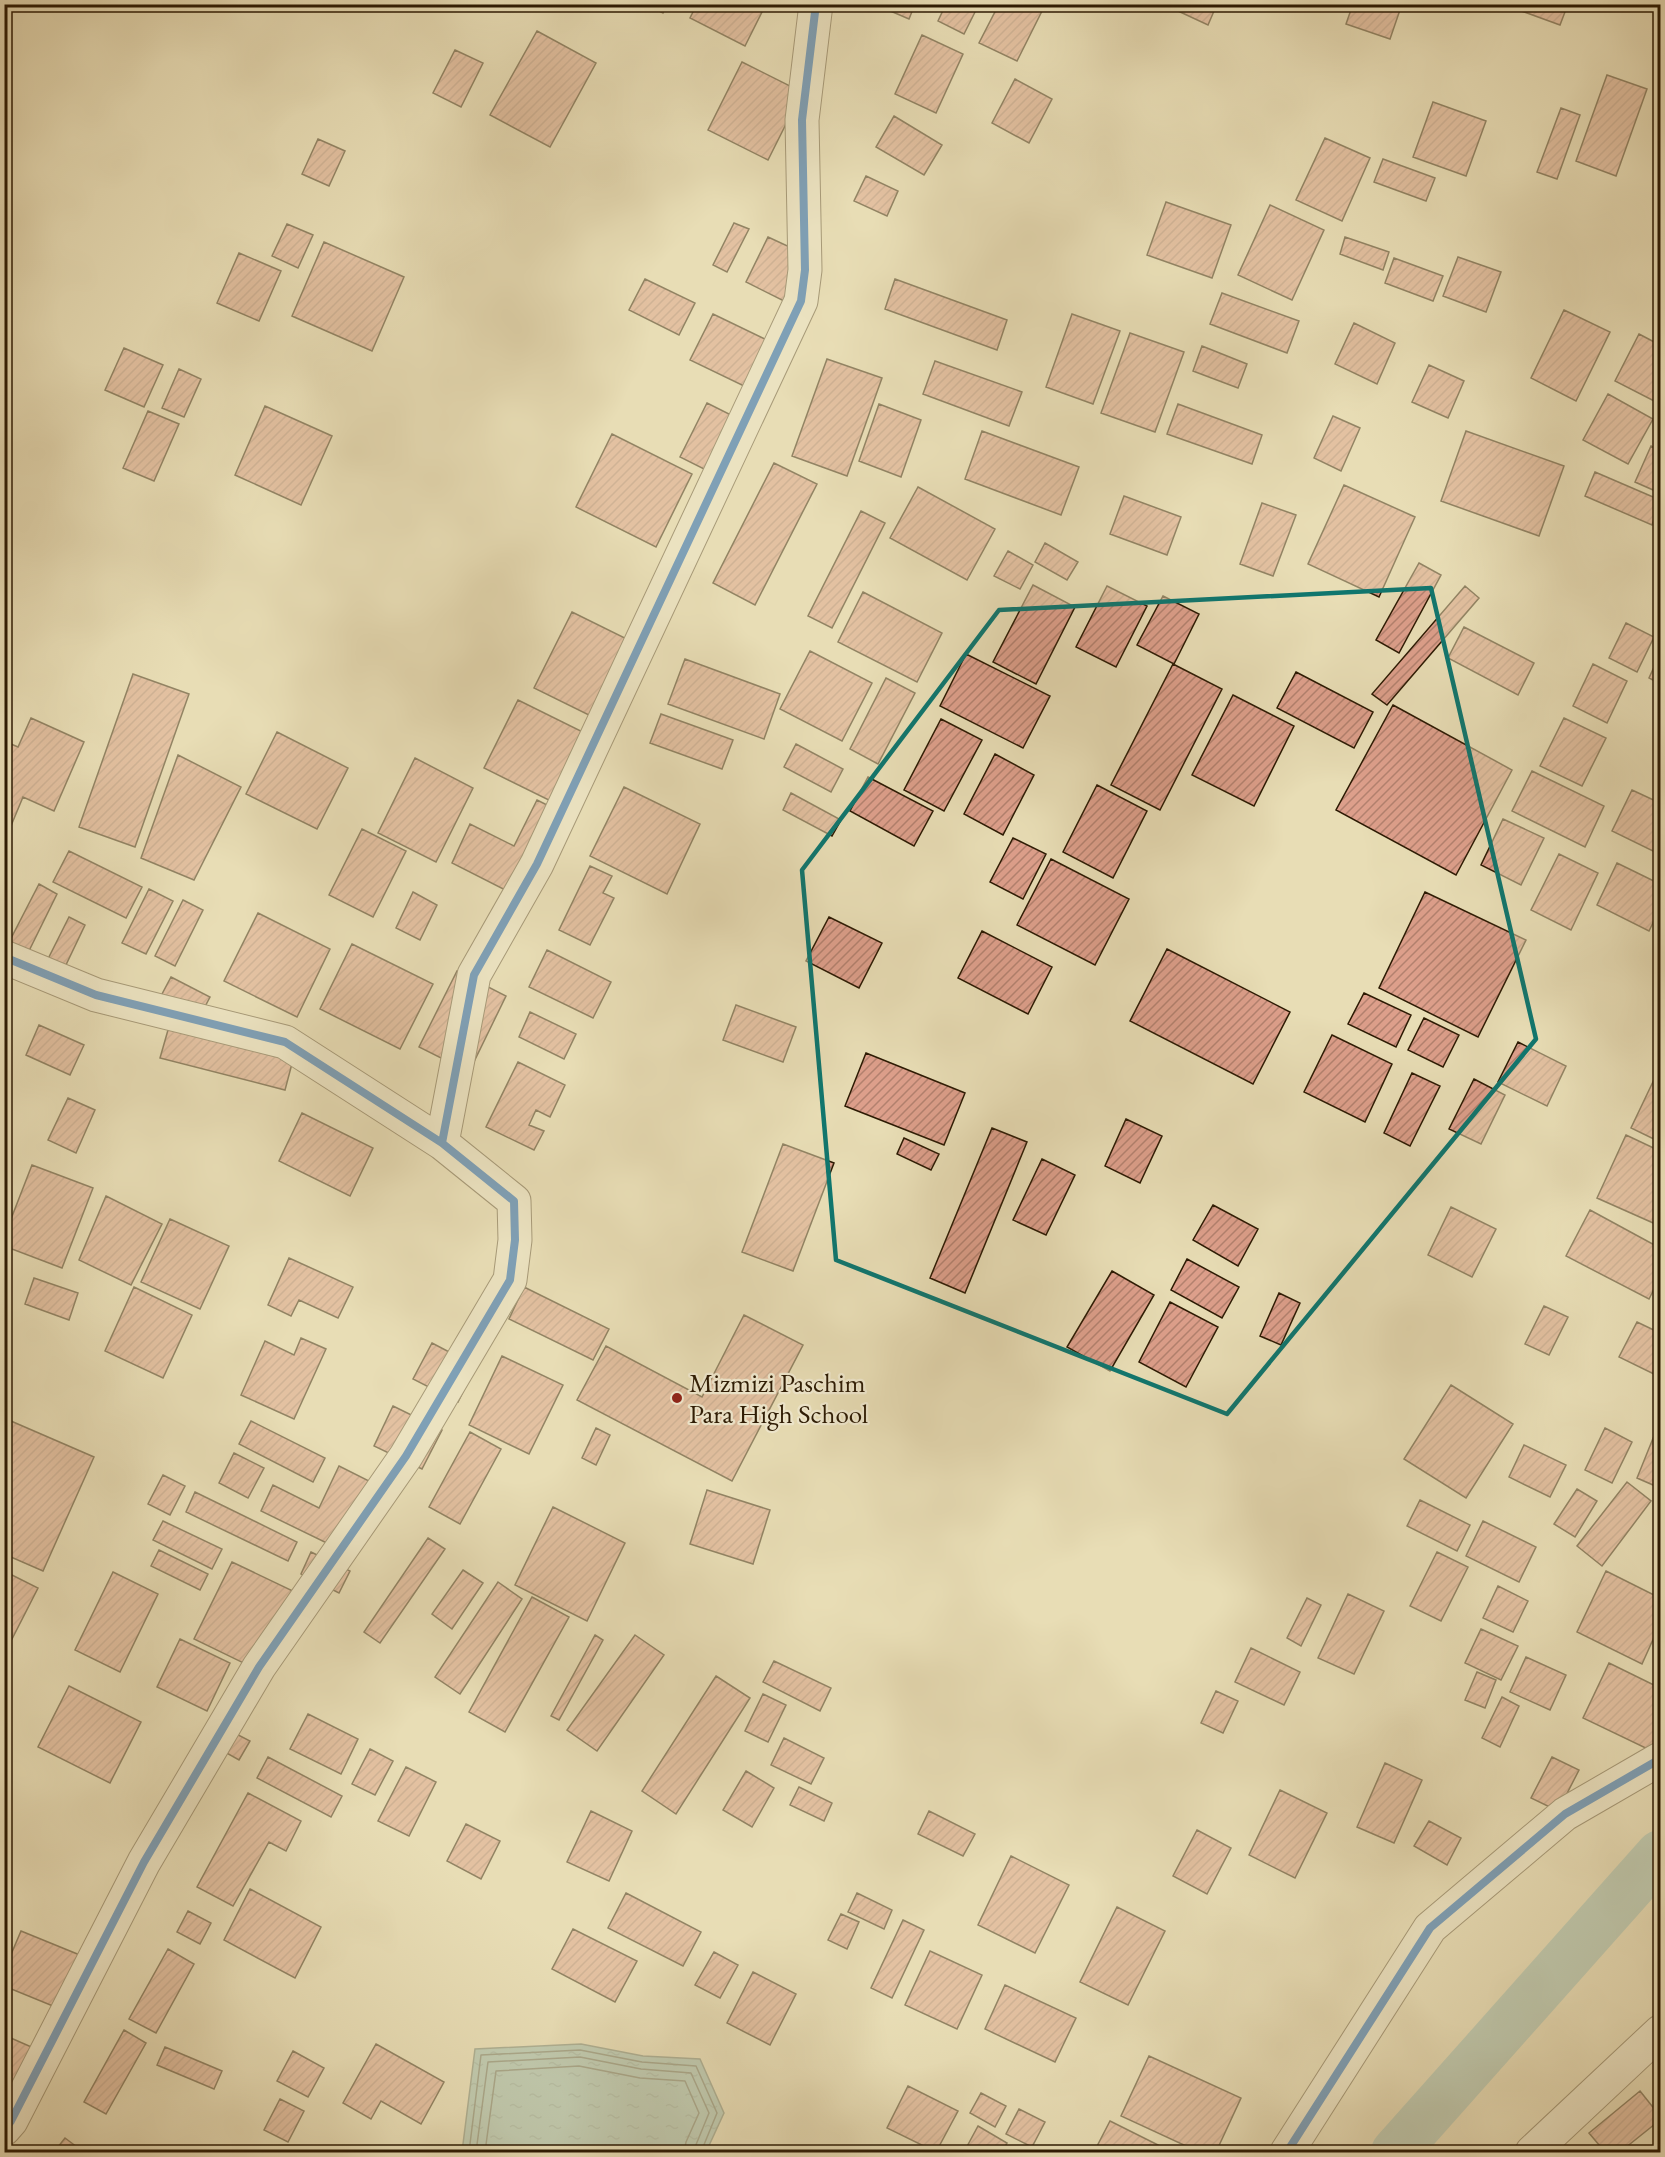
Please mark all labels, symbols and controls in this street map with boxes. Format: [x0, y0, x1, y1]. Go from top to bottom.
place label: Mizmizi Paschim Para High School [689, 1365, 868, 1431]
marker: Mizmizi Paschim Para High School [670, 1391, 684, 1405]

